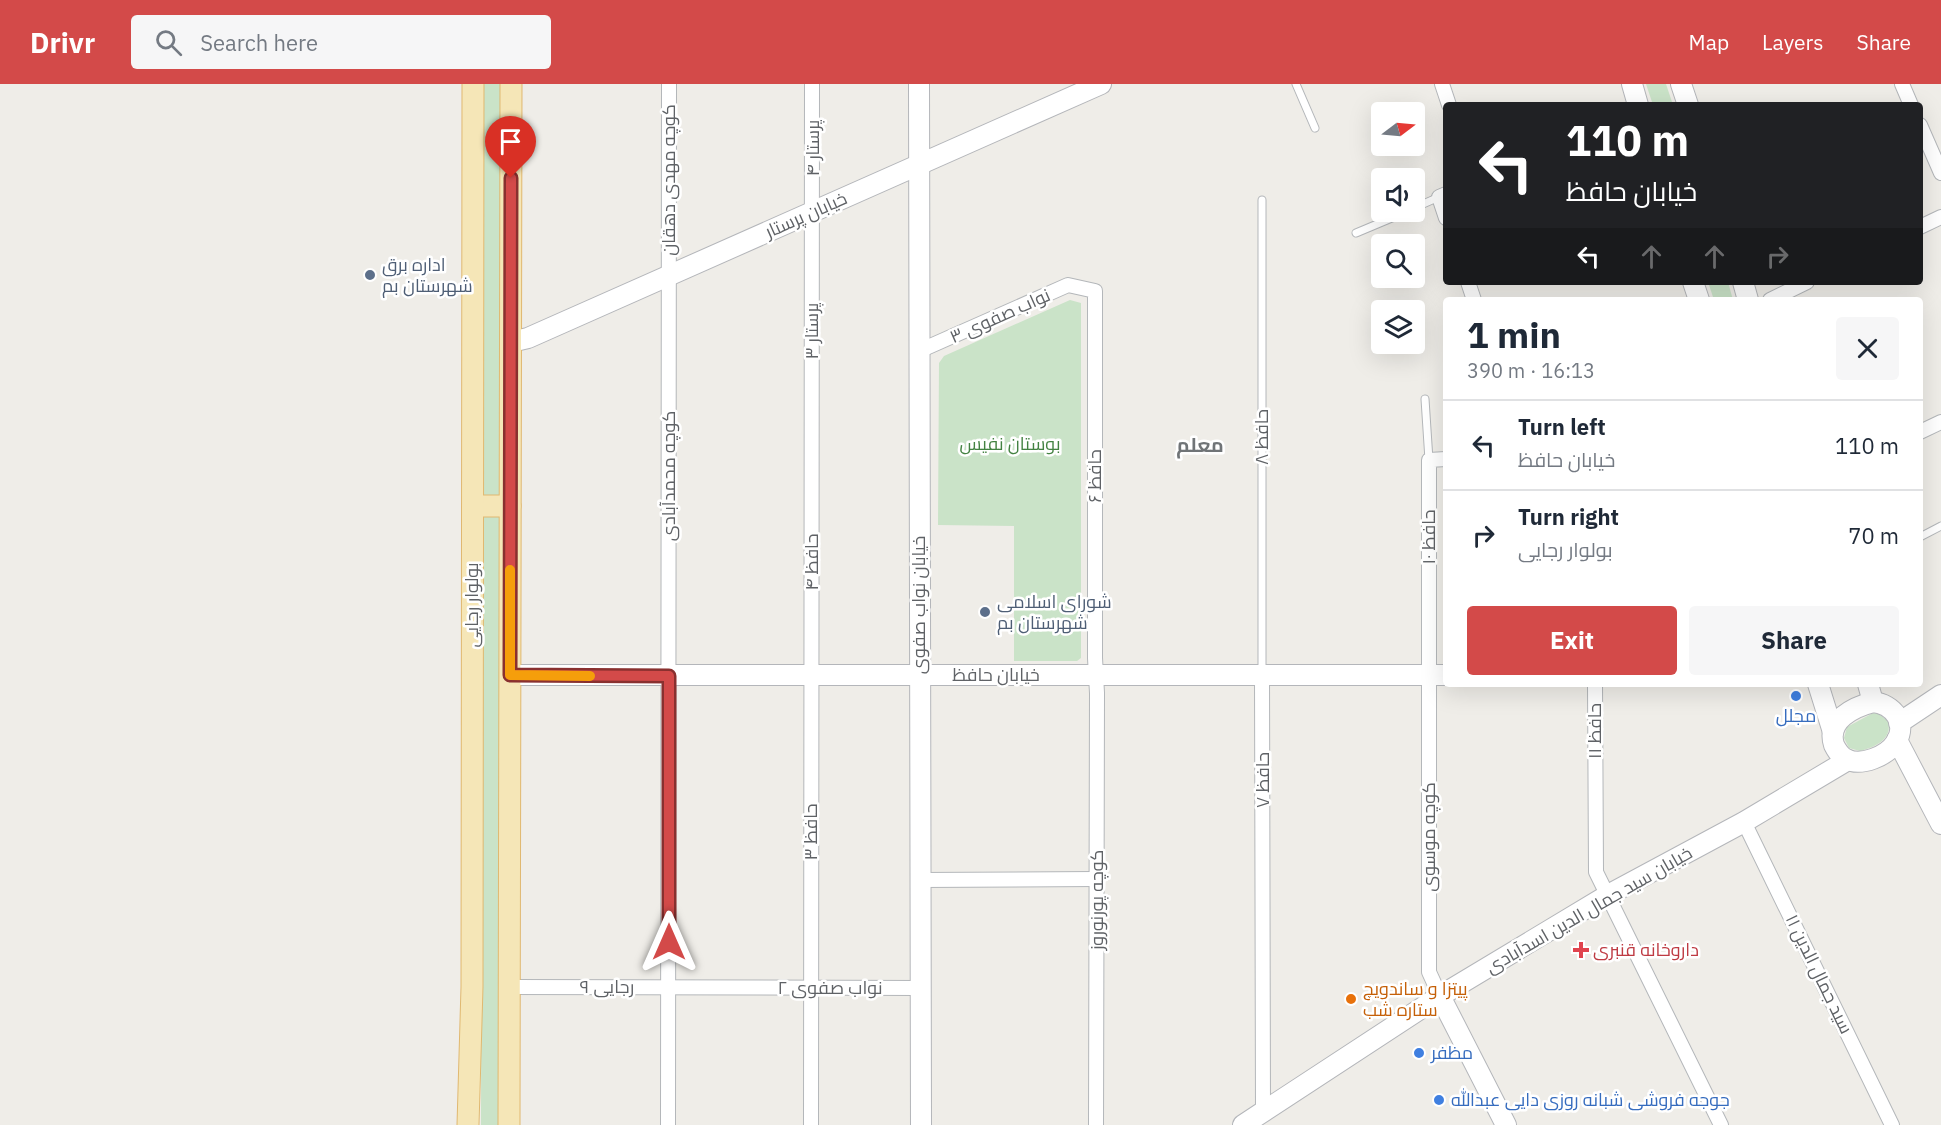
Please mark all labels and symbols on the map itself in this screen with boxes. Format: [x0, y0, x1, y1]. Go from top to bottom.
north arrow [1371, 102, 1425, 156]
street label: کوچه مهدی دهقان [657, 104, 681, 256]
pin [485, 116, 536, 178]
street label: پرستار ۴ [801, 119, 825, 176]
street label: خیابان پرستار [760, 186, 851, 244]
place label: اداره برق شهرستان بم [382, 253, 473, 298]
marker: اداره برق شهرستان بم [363, 268, 377, 282]
street label: نواب صفوی ۳ [946, 283, 1054, 348]
street label: پرستار ۳ [800, 302, 824, 359]
street label: حافظ ۸ [1250, 409, 1273, 465]
street label: کوچه محمدآبادی [657, 411, 681, 541]
district label: معلم [1176, 431, 1224, 459]
park label: بوستان نفیس [960, 432, 1060, 455]
street label: حافظ ۶ [1083, 449, 1106, 503]
street label: حافظ ۱۰ [1417, 510, 1440, 564]
street label: حافظ ۴ [800, 534, 823, 590]
street label: خیابان نواب صفوی [907, 536, 930, 674]
street label: بولوار رجایی [460, 562, 483, 648]
place label: شورای اسلامی شهرستان بم [997, 590, 1112, 635]
marker: شورای اسلامی شهرستان بم [978, 605, 992, 619]
street label: خیابان حافظ [952, 663, 1040, 686]
marker: مجلل [1789, 689, 1803, 703]
street label: حافظ ۱۱ [1583, 703, 1606, 759]
place label: مجلل [1776, 704, 1816, 727]
street label: حافظ ۷ [1251, 752, 1274, 808]
street label: کوچه موسوی [1417, 782, 1441, 892]
street label: حافظ ۳ [799, 804, 822, 861]
street label: خیابان سید جمال الدین اسدآبادی [1481, 841, 1696, 978]
street label: کوچه پورنوروز [1085, 850, 1109, 951]
position arrow [637, 910, 701, 974]
street label: سید جمال الدین ۱۱ [1781, 910, 1858, 1037]
place label: داروخانه قنبری [1593, 938, 1699, 961]
marker: داروخانه قنبری [1574, 943, 1588, 957]
street label: رجایی ۹ [580, 975, 634, 998]
street label: نواب صفوی ۲ [777, 976, 883, 999]
place label: پیتزا و ساندویچ ستاره شب [1363, 977, 1468, 1021]
marker: پیتزا و ساندویچ ستاره شب [1344, 992, 1358, 1006]
place label: مظفر [1430, 1041, 1473, 1064]
marker: مظفر [1412, 1046, 1426, 1060]
place label: جوجه فروشی شبانه روزی دایی عبدالله [1451, 1088, 1730, 1111]
marker: جوجه فروشی شبانه روزی دایی عبدالله [1432, 1093, 1446, 1107]

